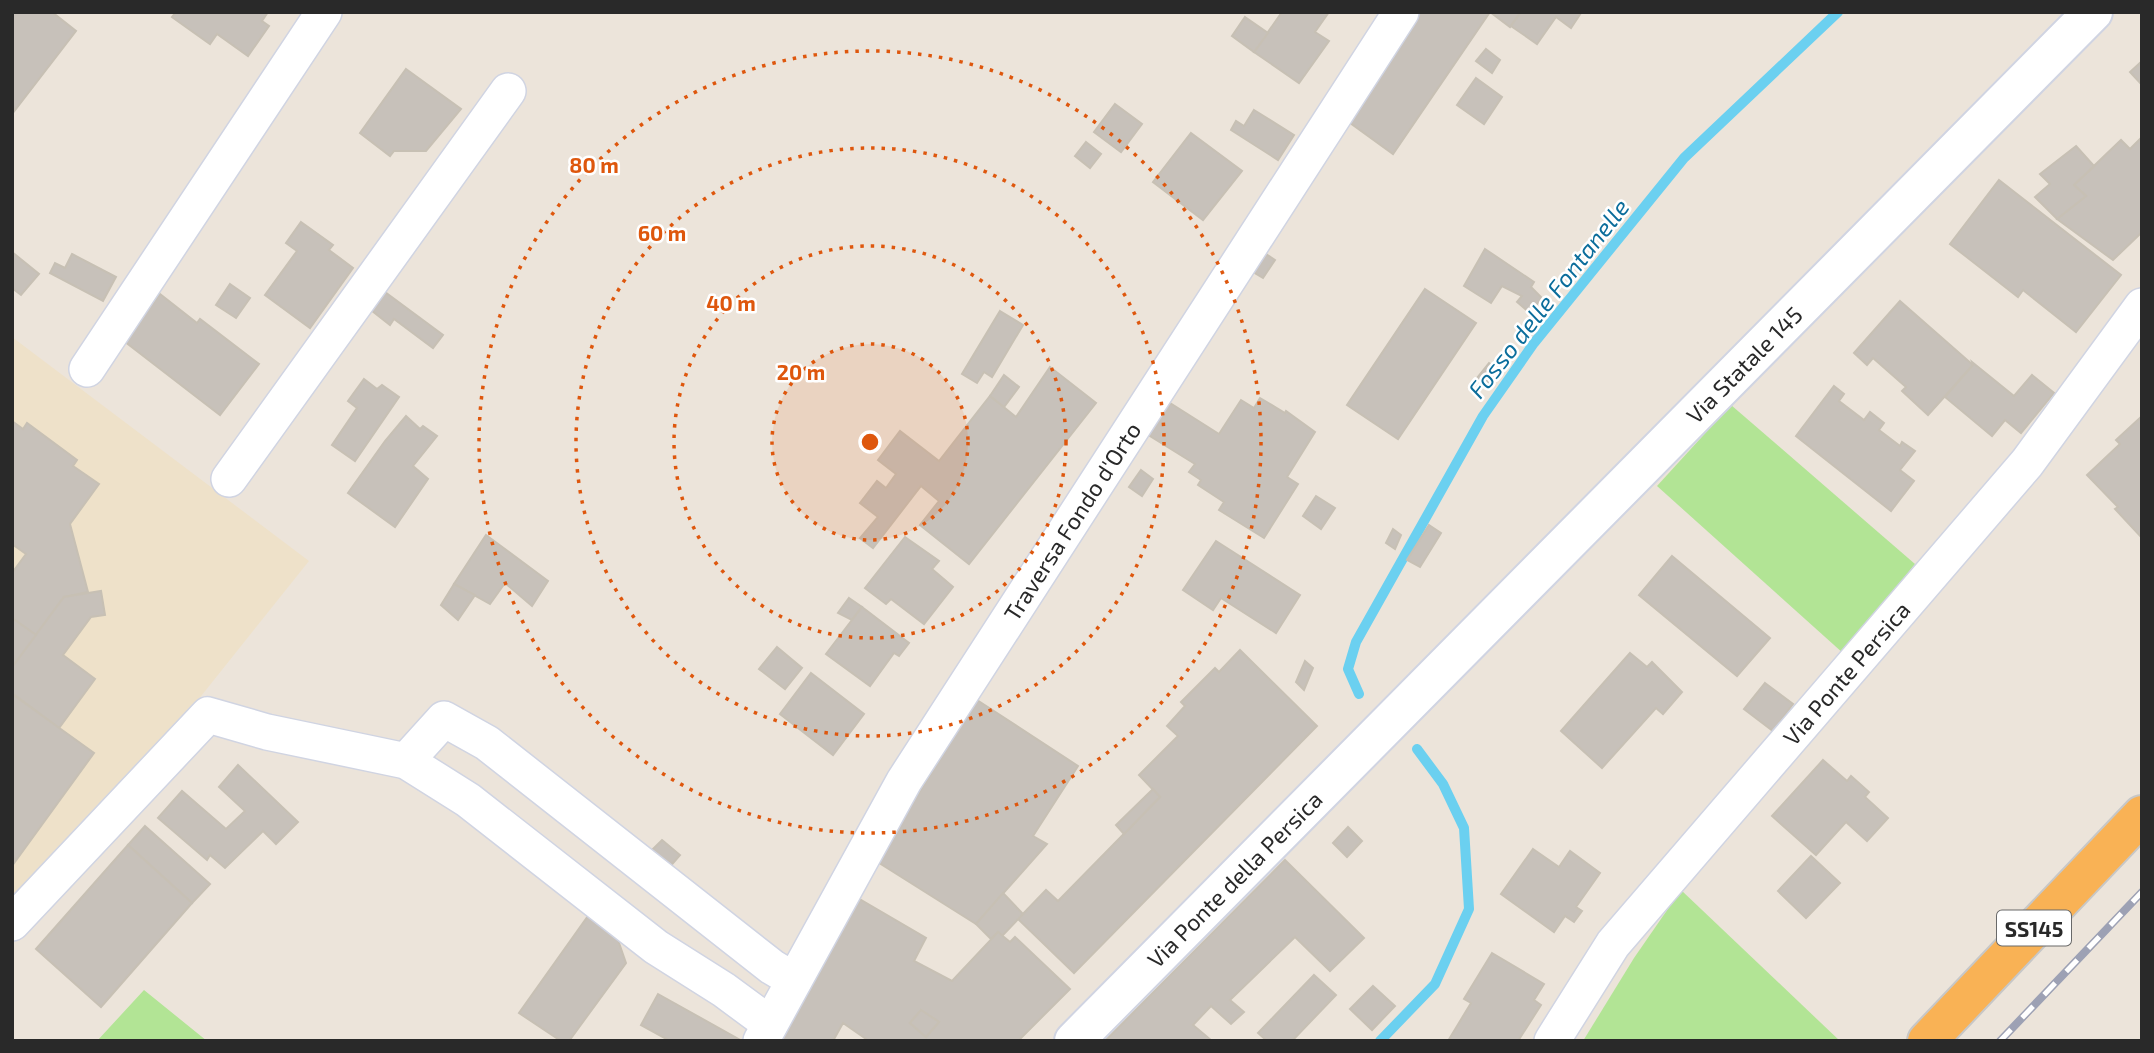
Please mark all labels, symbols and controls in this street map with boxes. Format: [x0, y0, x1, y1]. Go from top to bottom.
text: 80 m [569, 152, 619, 177]
water label: Fosso delle Fontanelle [1461, 193, 1635, 403]
text: 60 m [638, 220, 686, 245]
text: 40 m [706, 290, 756, 315]
street label: Via Statale 145 [1680, 300, 1808, 429]
text: 20 m [777, 359, 825, 384]
street label: Traversa Fondo d'Orto [998, 417, 1146, 626]
centre of rings [858, 430, 882, 454]
street label: Via Ponte Persica [1777, 596, 1915, 750]
street label: Via Ponte della Persica [1141, 785, 1328, 973]
road number: SS145 [1997, 911, 2071, 946]

